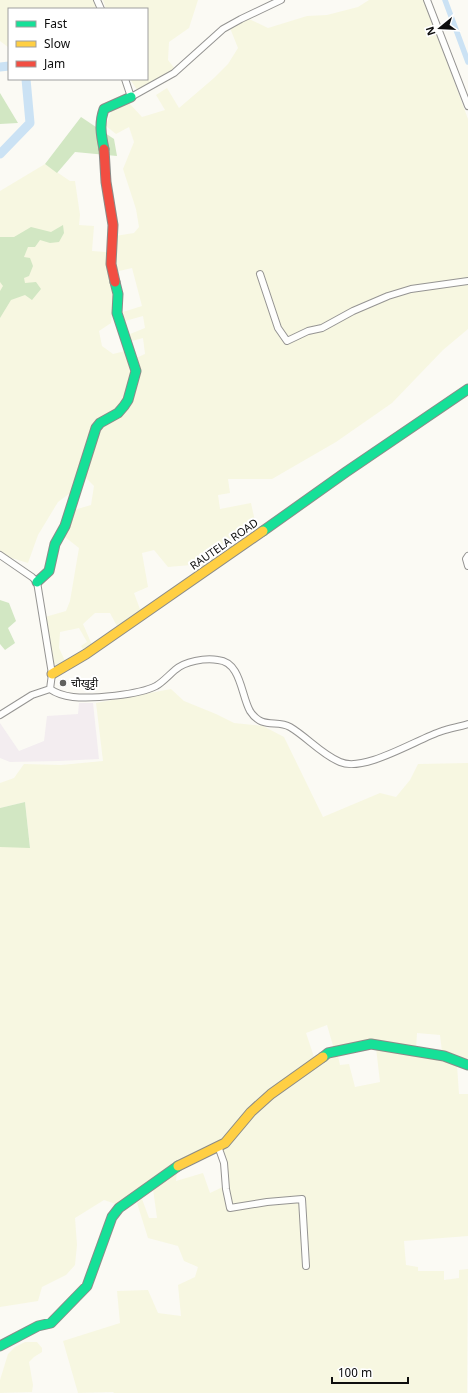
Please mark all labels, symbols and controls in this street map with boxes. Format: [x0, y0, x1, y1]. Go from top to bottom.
legend [8, 8, 148, 80]
north arrow [420, 8, 460, 48]
text: Fast [44, 17, 68, 33]
text: N [423, 24, 439, 37]
text: Slow [44, 37, 71, 53]
text: Jam [43, 57, 65, 73]
street label: RAUTELA ROAD [188, 516, 261, 574]
place label: चौखुट्टी [71, 677, 98, 691]
marker: चौखुट्टी [58, 678, 68, 688]
scale bar [332, 1359, 408, 1385]
text: 100 m [338, 1366, 372, 1382]

